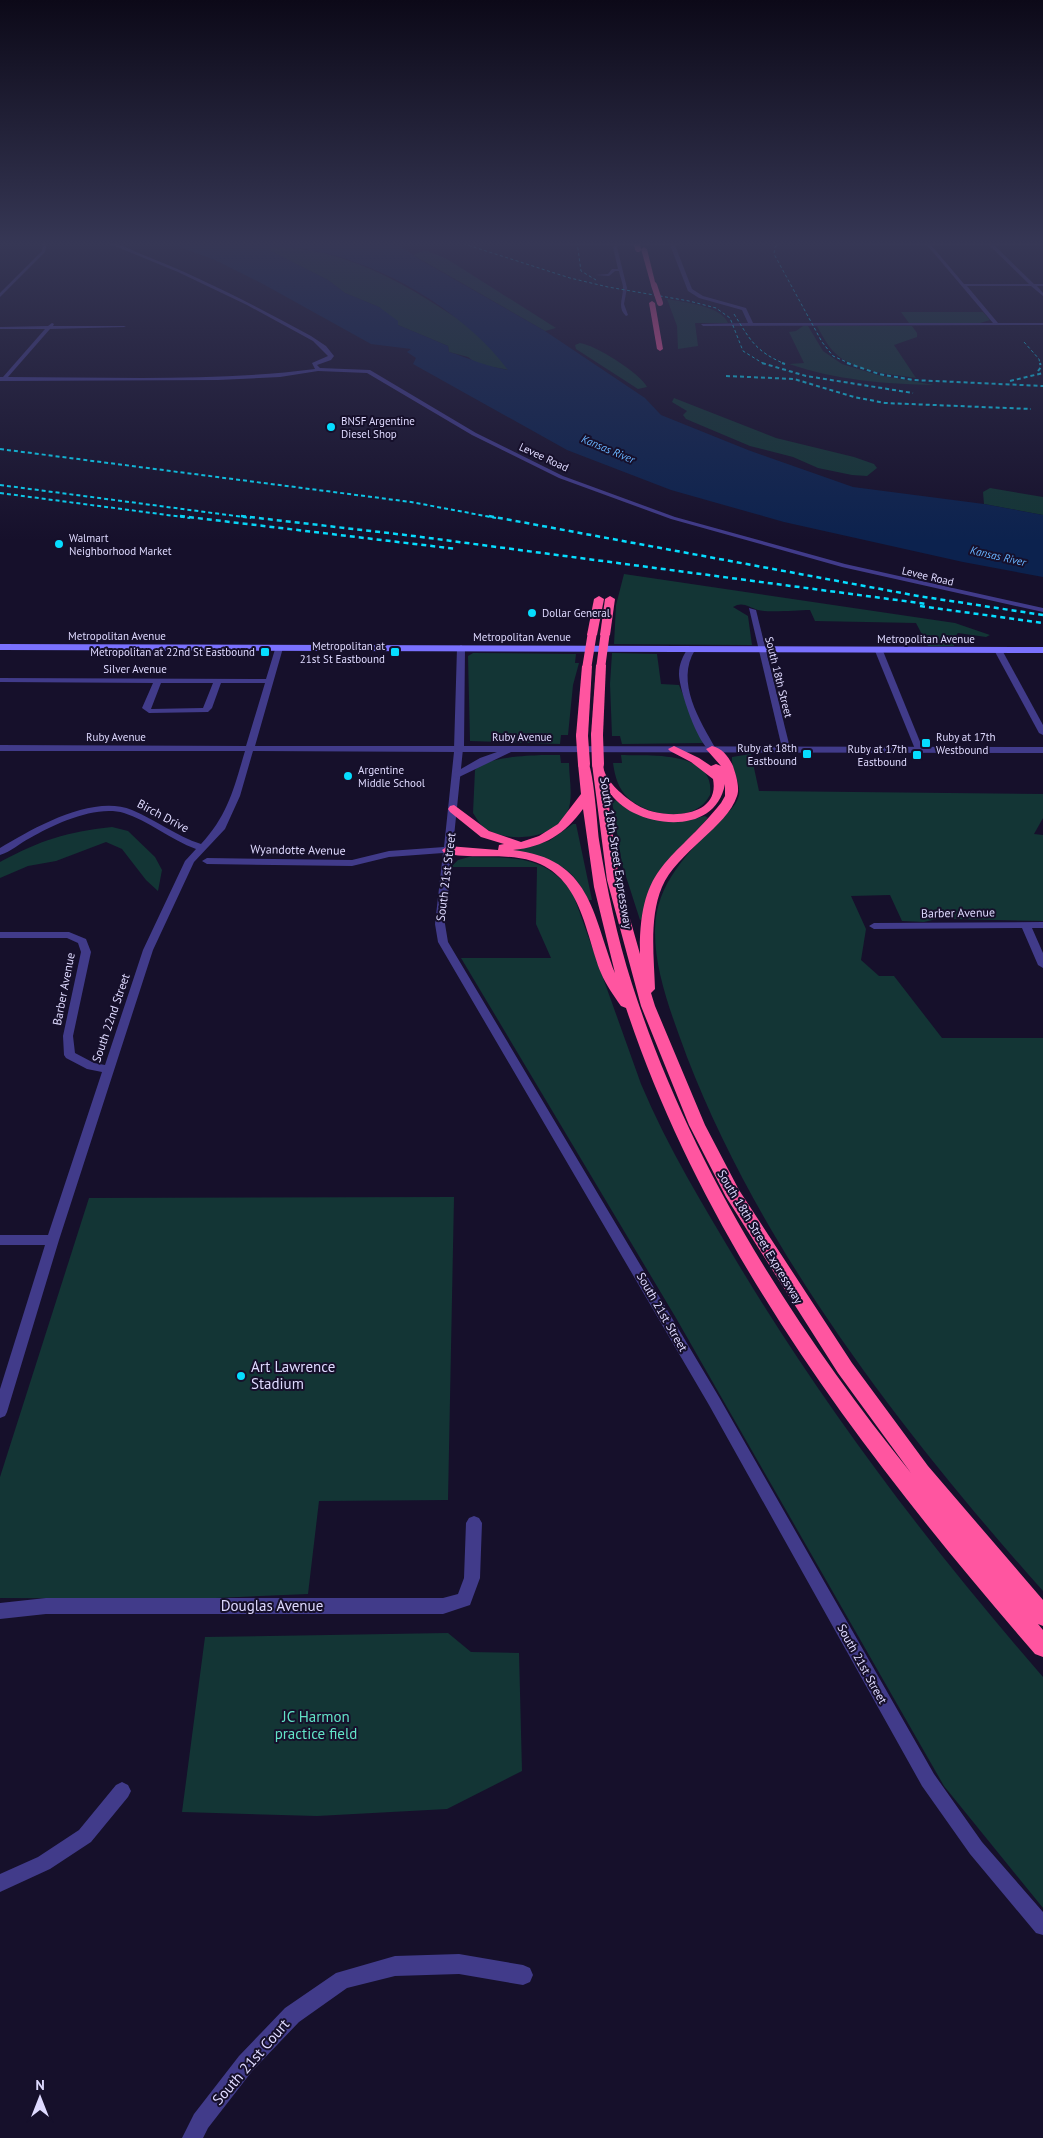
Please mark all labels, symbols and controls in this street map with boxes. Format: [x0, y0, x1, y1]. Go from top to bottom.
place label: BNSF Argentine Diesel Shop [341, 414, 415, 441]
marker: BNSF Argentine Diesel Shop [325, 421, 337, 433]
water label: Kansas River [579, 432, 638, 467]
street label: Levee Road [517, 439, 571, 475]
place label: Walmart Neighborhood Market [69, 531, 172, 558]
marker: Walmart Neighborhood Market [53, 538, 65, 550]
water label: Kansas River [969, 543, 1028, 569]
street label: Levee Road [901, 563, 955, 589]
place label: Dollar General [542, 606, 611, 620]
marker: Dollar General [526, 607, 538, 619]
street label: Metropolitan Avenue [68, 629, 166, 643]
street label: Metropolitan Avenue [473, 630, 571, 644]
street label: Metropolitan Avenue [877, 632, 975, 646]
street label: South 18th Street [762, 635, 796, 719]
place label: Metropolitan at 21st St Eastbound [300, 639, 385, 666]
place label: Metropolitan at 22nd St Eastbound [90, 645, 255, 659]
marker: Metropolitan at 22nd St Eastbound [259, 646, 271, 658]
marker: Metropolitan at 21st St Eastbound [389, 646, 401, 658]
street label: Silver Avenue [103, 662, 167, 676]
street label: Ruby Avenue [86, 730, 146, 744]
street label: Ruby Avenue [492, 730, 552, 744]
place label: Ruby at 17th Westbound [936, 730, 995, 757]
marker: Ruby at 17th Westbound [920, 737, 932, 749]
place label: Ruby at 18th Eastbound [737, 741, 797, 768]
place label: Ruby at 17th Eastbound [848, 742, 907, 769]
marker: Ruby at 18th Eastbound [801, 748, 813, 760]
marker: Ruby at 17th Eastbound [911, 749, 923, 761]
place label: Argentine Middle School [358, 763, 426, 790]
marker: Argentine Middle School [342, 770, 354, 782]
street label: South 18th Street Expressway [597, 776, 636, 930]
street label: Birch Drive [135, 796, 192, 835]
street label: South 21st Street [433, 832, 458, 922]
street label: Wyandotte Avenue [250, 841, 346, 858]
street label: Barber Avenue [921, 904, 995, 921]
street label: Barber Avenue [49, 951, 78, 1027]
street label: South 22nd Street [88, 971, 133, 1064]
street label: South 18th Street Expressway [714, 1167, 807, 1307]
street label: South 21st Street [634, 1269, 691, 1354]
place label: Art Lawrence Stadium [251, 1357, 335, 1393]
marker: Art Lawrence Stadium [235, 1370, 247, 1382]
street label: Douglas Avenue [221, 1596, 323, 1615]
street label: South 21st Street [834, 1621, 891, 1706]
park label: JC Harmon practice field [275, 1707, 357, 1743]
street label: South 21st Court [208, 2015, 293, 2109]
north arrow [15, 2073, 65, 2123]
text: N [35, 2076, 45, 2094]

